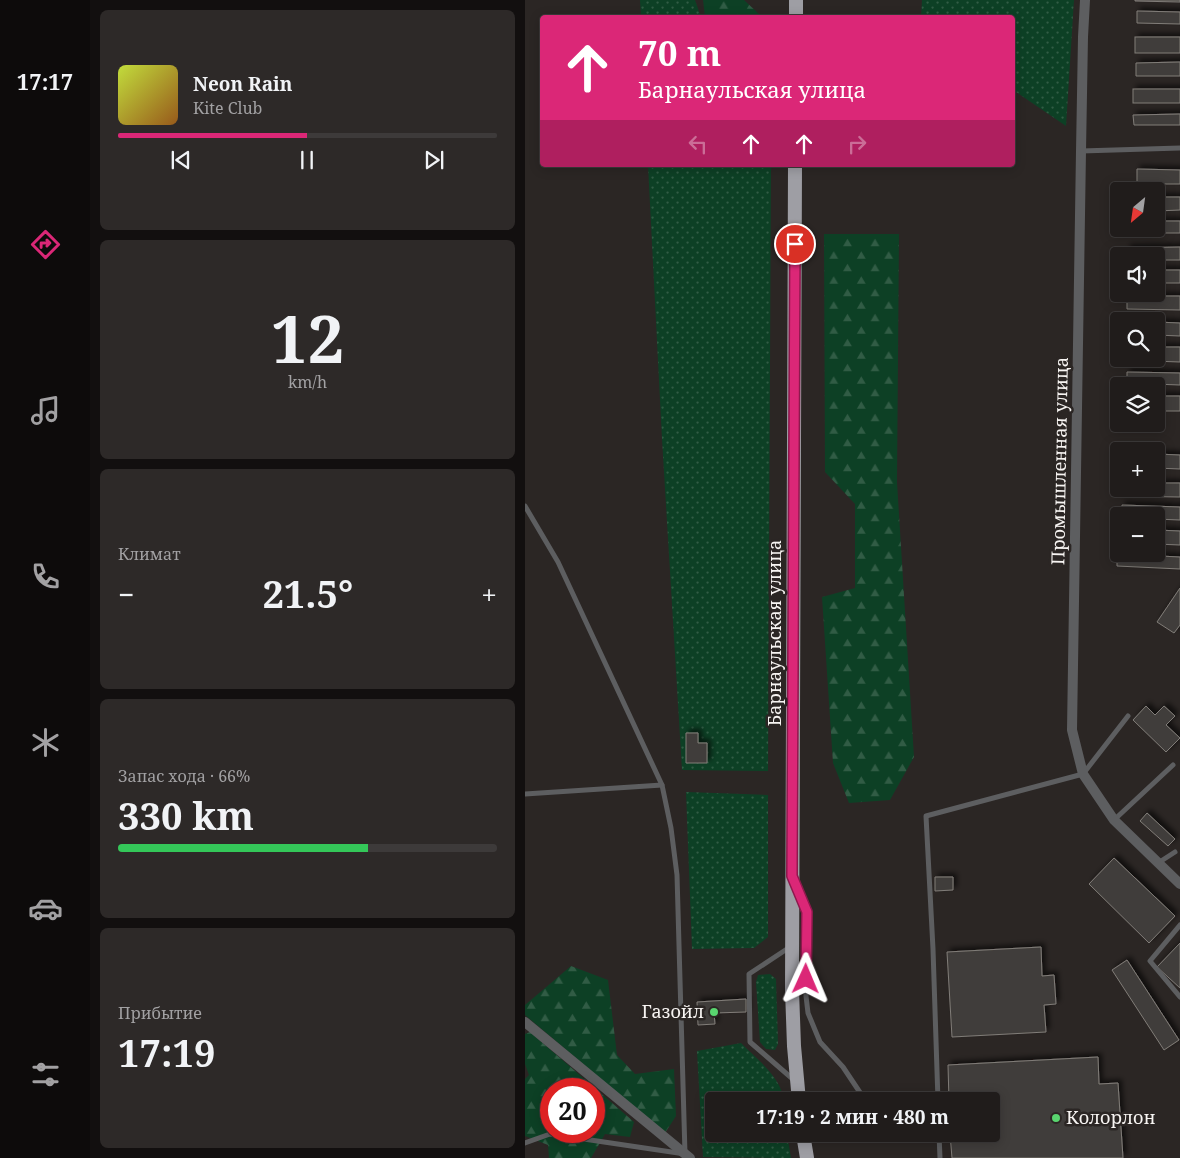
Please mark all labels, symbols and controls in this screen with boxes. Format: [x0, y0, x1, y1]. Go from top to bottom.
text: 70 m [638, 29, 721, 76]
icon: ahead [555, 35, 620, 100]
text: 17:17 [17, 66, 73, 96]
text: Neon Rain [193, 71, 292, 97]
text: Барнаульская улица [638, 74, 866, 104]
text: Kite Club [193, 97, 262, 119]
icon: left [684, 130, 712, 158]
icon: ahead [737, 130, 765, 158]
icon: ahead [790, 130, 818, 158]
icon: right [843, 130, 871, 158]
icon: previous [167, 146, 195, 174]
icon: pause [293, 146, 321, 174]
icon: next [420, 146, 448, 174]
north arrow [1110, 182, 1165, 238]
map controls [1110, 182, 1165, 562]
pin [774, 223, 816, 265]
icon: directions [28, 227, 63, 262]
icon: arrive [781, 230, 809, 258]
button: sound [1110, 247, 1165, 302]
text: 12 [271, 294, 344, 382]
button: search [1110, 312, 1165, 367]
street label: Промышленная улица [1045, 357, 1073, 565]
text: km/h [288, 371, 327, 393]
button: layers [1110, 377, 1165, 432]
icon: music [28, 393, 63, 428]
button: + [1110, 442, 1165, 497]
button: − [1110, 507, 1165, 562]
street label: Барнаульская улица [762, 540, 786, 726]
text: Климат [118, 543, 181, 565]
icon: phone [28, 559, 63, 594]
text: 21.5° [262, 567, 353, 619]
text: − [118, 575, 134, 613]
text: + [481, 575, 497, 613]
icon: climate [28, 725, 63, 760]
text: Запас хода · 66% [118, 765, 250, 787]
text: 330 km [118, 789, 254, 841]
icon: car [28, 891, 63, 926]
position arrow [779, 952, 831, 1004]
place label: Газойл [641, 999, 704, 1023]
text: Прибытие [118, 1002, 202, 1024]
marker: Газойл [708, 1006, 720, 1018]
text: 17:19 [118, 1026, 215, 1078]
icon: filters [28, 1057, 63, 1092]
speed limit sign: 20 [540, 1078, 605, 1143]
text: 17:19 · 2 мин · 480 m [756, 1104, 949, 1130]
place label: Колорлон [1066, 1105, 1155, 1129]
marker: Колорлон [1050, 1112, 1062, 1124]

